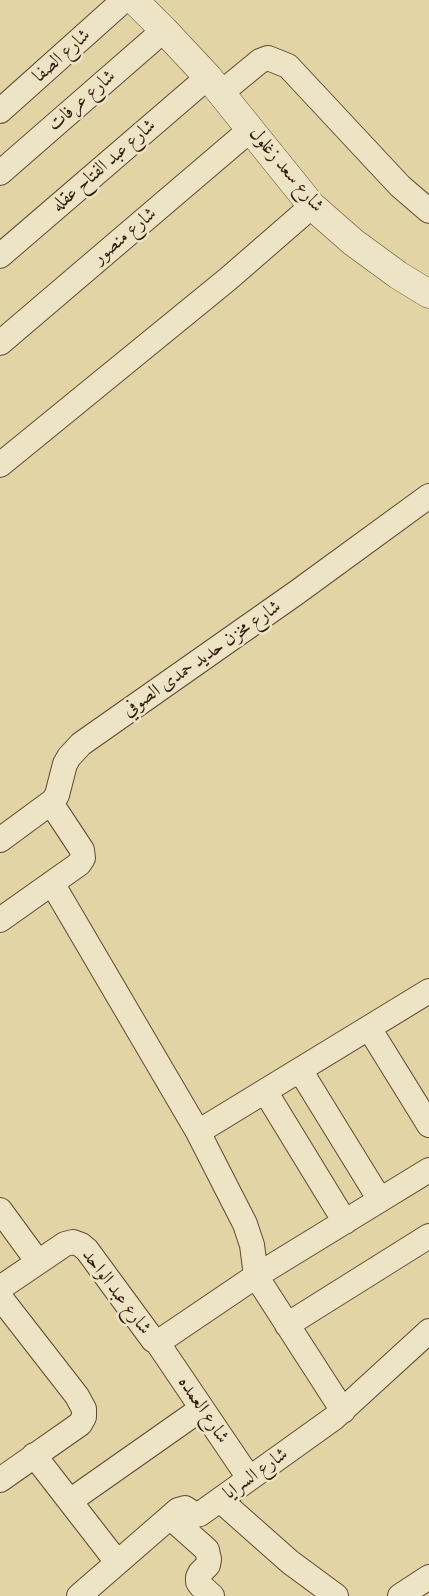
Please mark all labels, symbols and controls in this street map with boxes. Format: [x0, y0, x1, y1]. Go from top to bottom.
street label: شارع الصفا [29, 24, 95, 88]
street label: شارع عرفات [43, 65, 121, 137]
street label: شارع عبد الفتاح عقله [47, 115, 161, 217]
street label: شارع سعد زغلول [244, 123, 328, 217]
street label: شارع منصور [88, 203, 162, 269]
street label: شارع مخزن حديد حمدى الصوفي [118, 596, 286, 722]
street label: شارع عبد الواحد [76, 1245, 156, 1339]
street label: شارع العمده [172, 1372, 234, 1448]
street label: شارع السرايا [219, 1443, 293, 1505]

